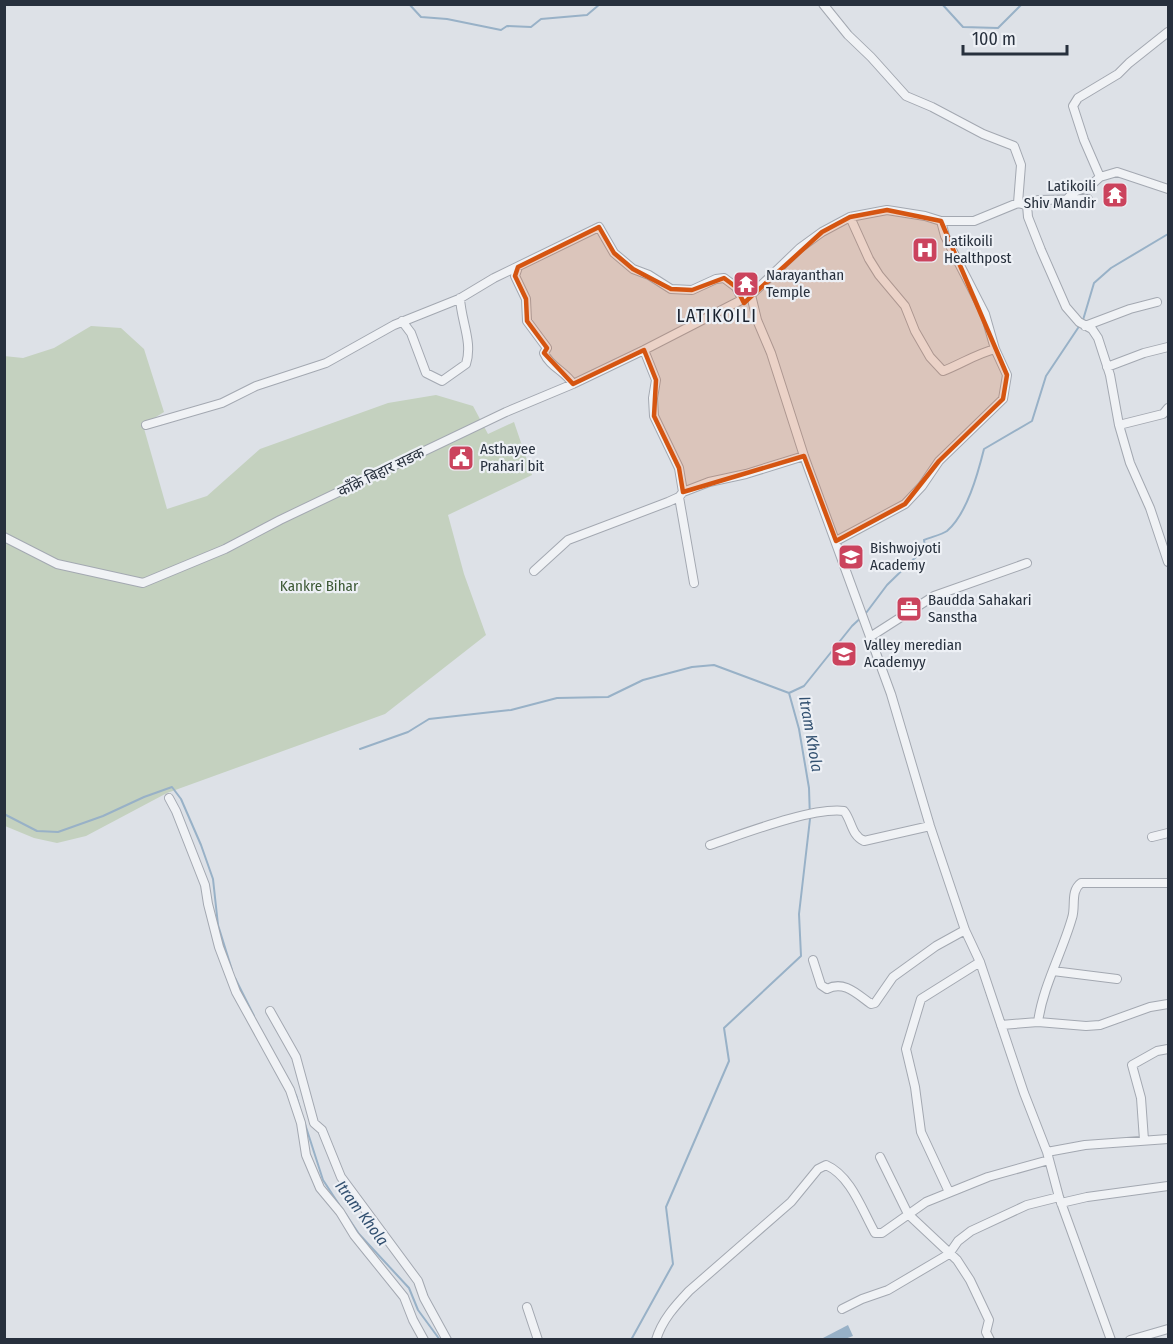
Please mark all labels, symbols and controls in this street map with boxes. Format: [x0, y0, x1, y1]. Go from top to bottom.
scale bar [963, 18, 1066, 56]
text: 100 m [972, 28, 1016, 50]
place label: Latikoili Shiv Mandir [1024, 177, 1097, 212]
temple icon: Latikoili Shiv Mandir [1100, 180, 1130, 210]
place label: Latikoili Healthpost [944, 232, 1012, 267]
hospital icon: Latikoili Healthpost [910, 235, 940, 265]
place label: Narayanthan Temple [766, 266, 844, 301]
temple icon: Narayanthan Temple [731, 269, 761, 299]
district label: LATIKOILI [676, 305, 758, 327]
place label: Asthayee Prahari bit [480, 440, 544, 475]
street label: काँक्रे बिहार सडक [335, 443, 428, 501]
public building icon: Asthayee Prahari bit [446, 443, 476, 473]
place label: Bishwojyoti Academy [870, 539, 941, 574]
school or university icon: Bishwojyoti Academy [836, 542, 866, 572]
park label: Kankre Bihar [280, 577, 359, 595]
place label: Baudda Sahakari Sanstha [928, 591, 1032, 626]
office icon: Baudda Sahakari Sanstha [894, 594, 924, 624]
place label: Valley meredian Academyy [864, 636, 962, 671]
school or university icon: Valley meredian Academyy [829, 639, 859, 669]
water label: Itram Khola [795, 695, 827, 773]
water label: Itram Khola [331, 1177, 393, 1249]

